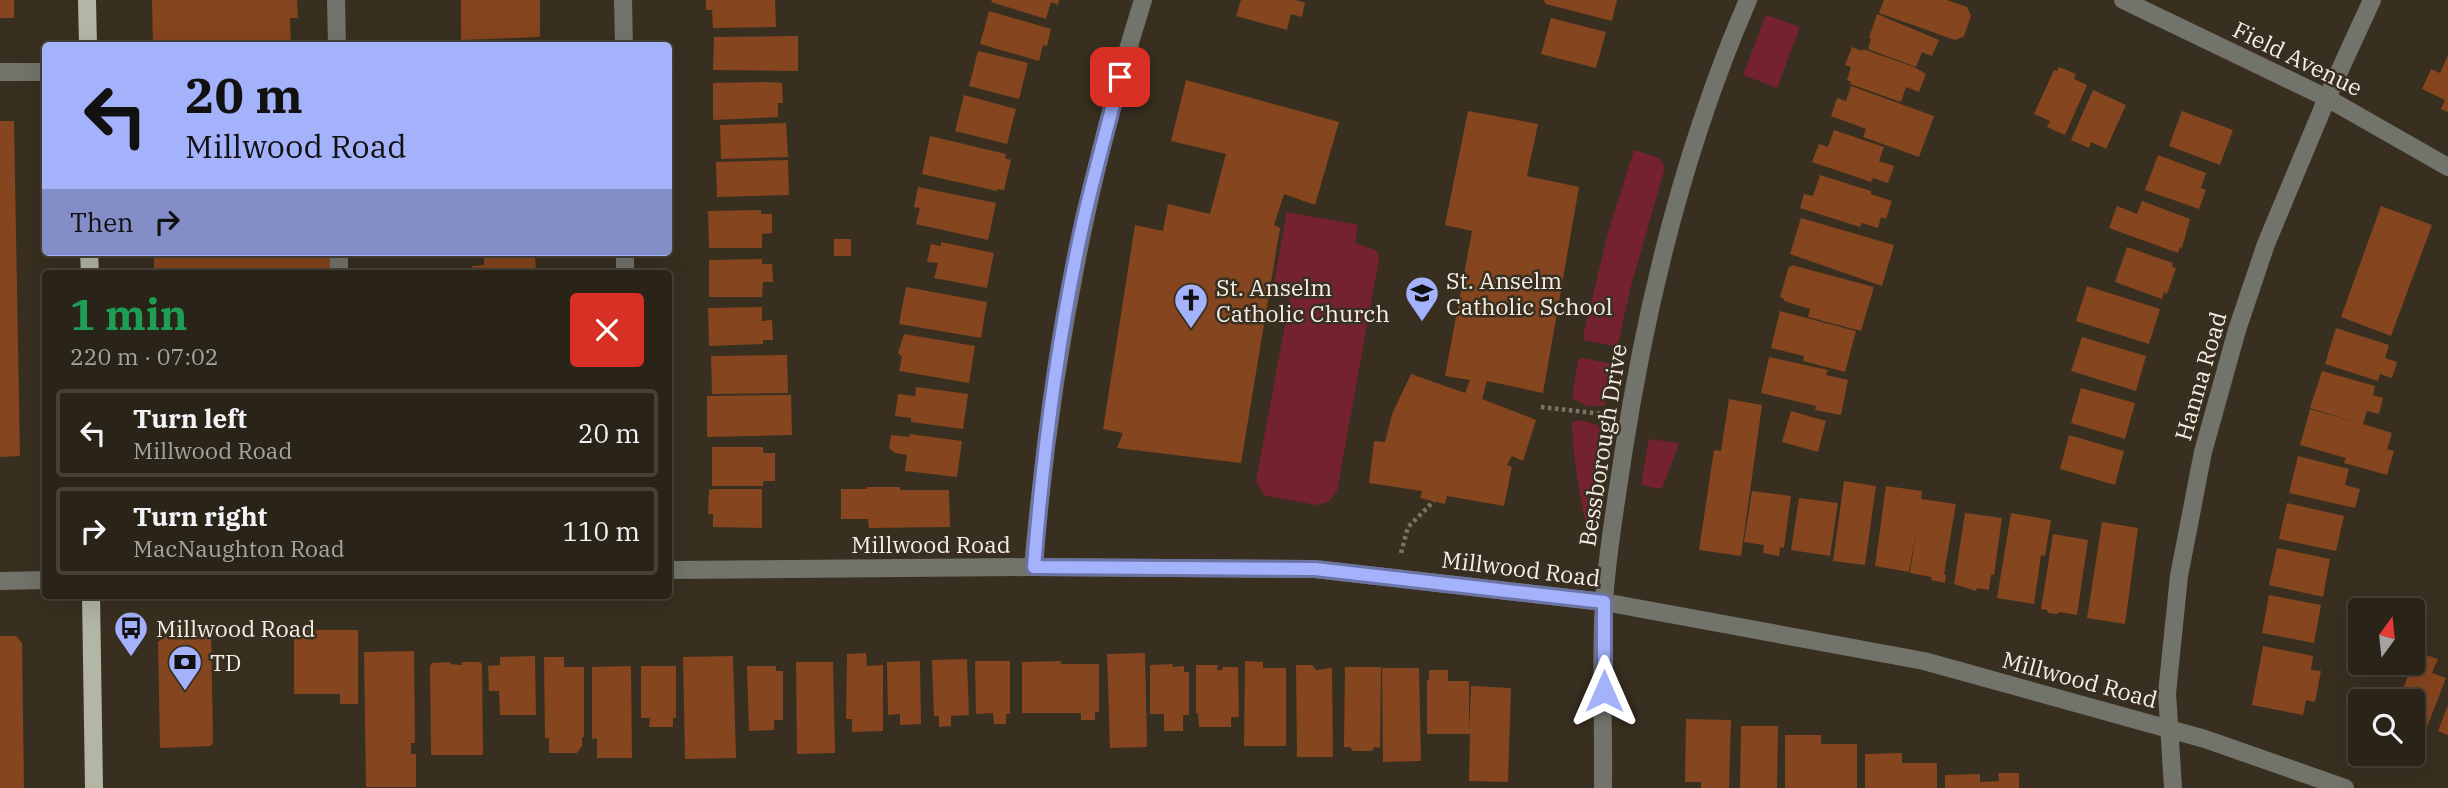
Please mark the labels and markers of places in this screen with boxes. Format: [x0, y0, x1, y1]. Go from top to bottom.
pin [1090, 47, 1150, 107]
place label: St. Anselm Catholic School [1446, 265, 1613, 321]
place label: St. Anselm Catholic Church [1216, 272, 1390, 328]
school or university icon: St. Anselm Catholic School [1403, 274, 1441, 323]
church icon: St. Anselm Catholic Church [1172, 281, 1210, 330]
bus stop icon: Millwood Road [112, 609, 150, 658]
place label: Millwood Road [156, 613, 315, 643]
bank icon: TD [166, 643, 204, 692]
place label: TD [210, 647, 241, 677]

